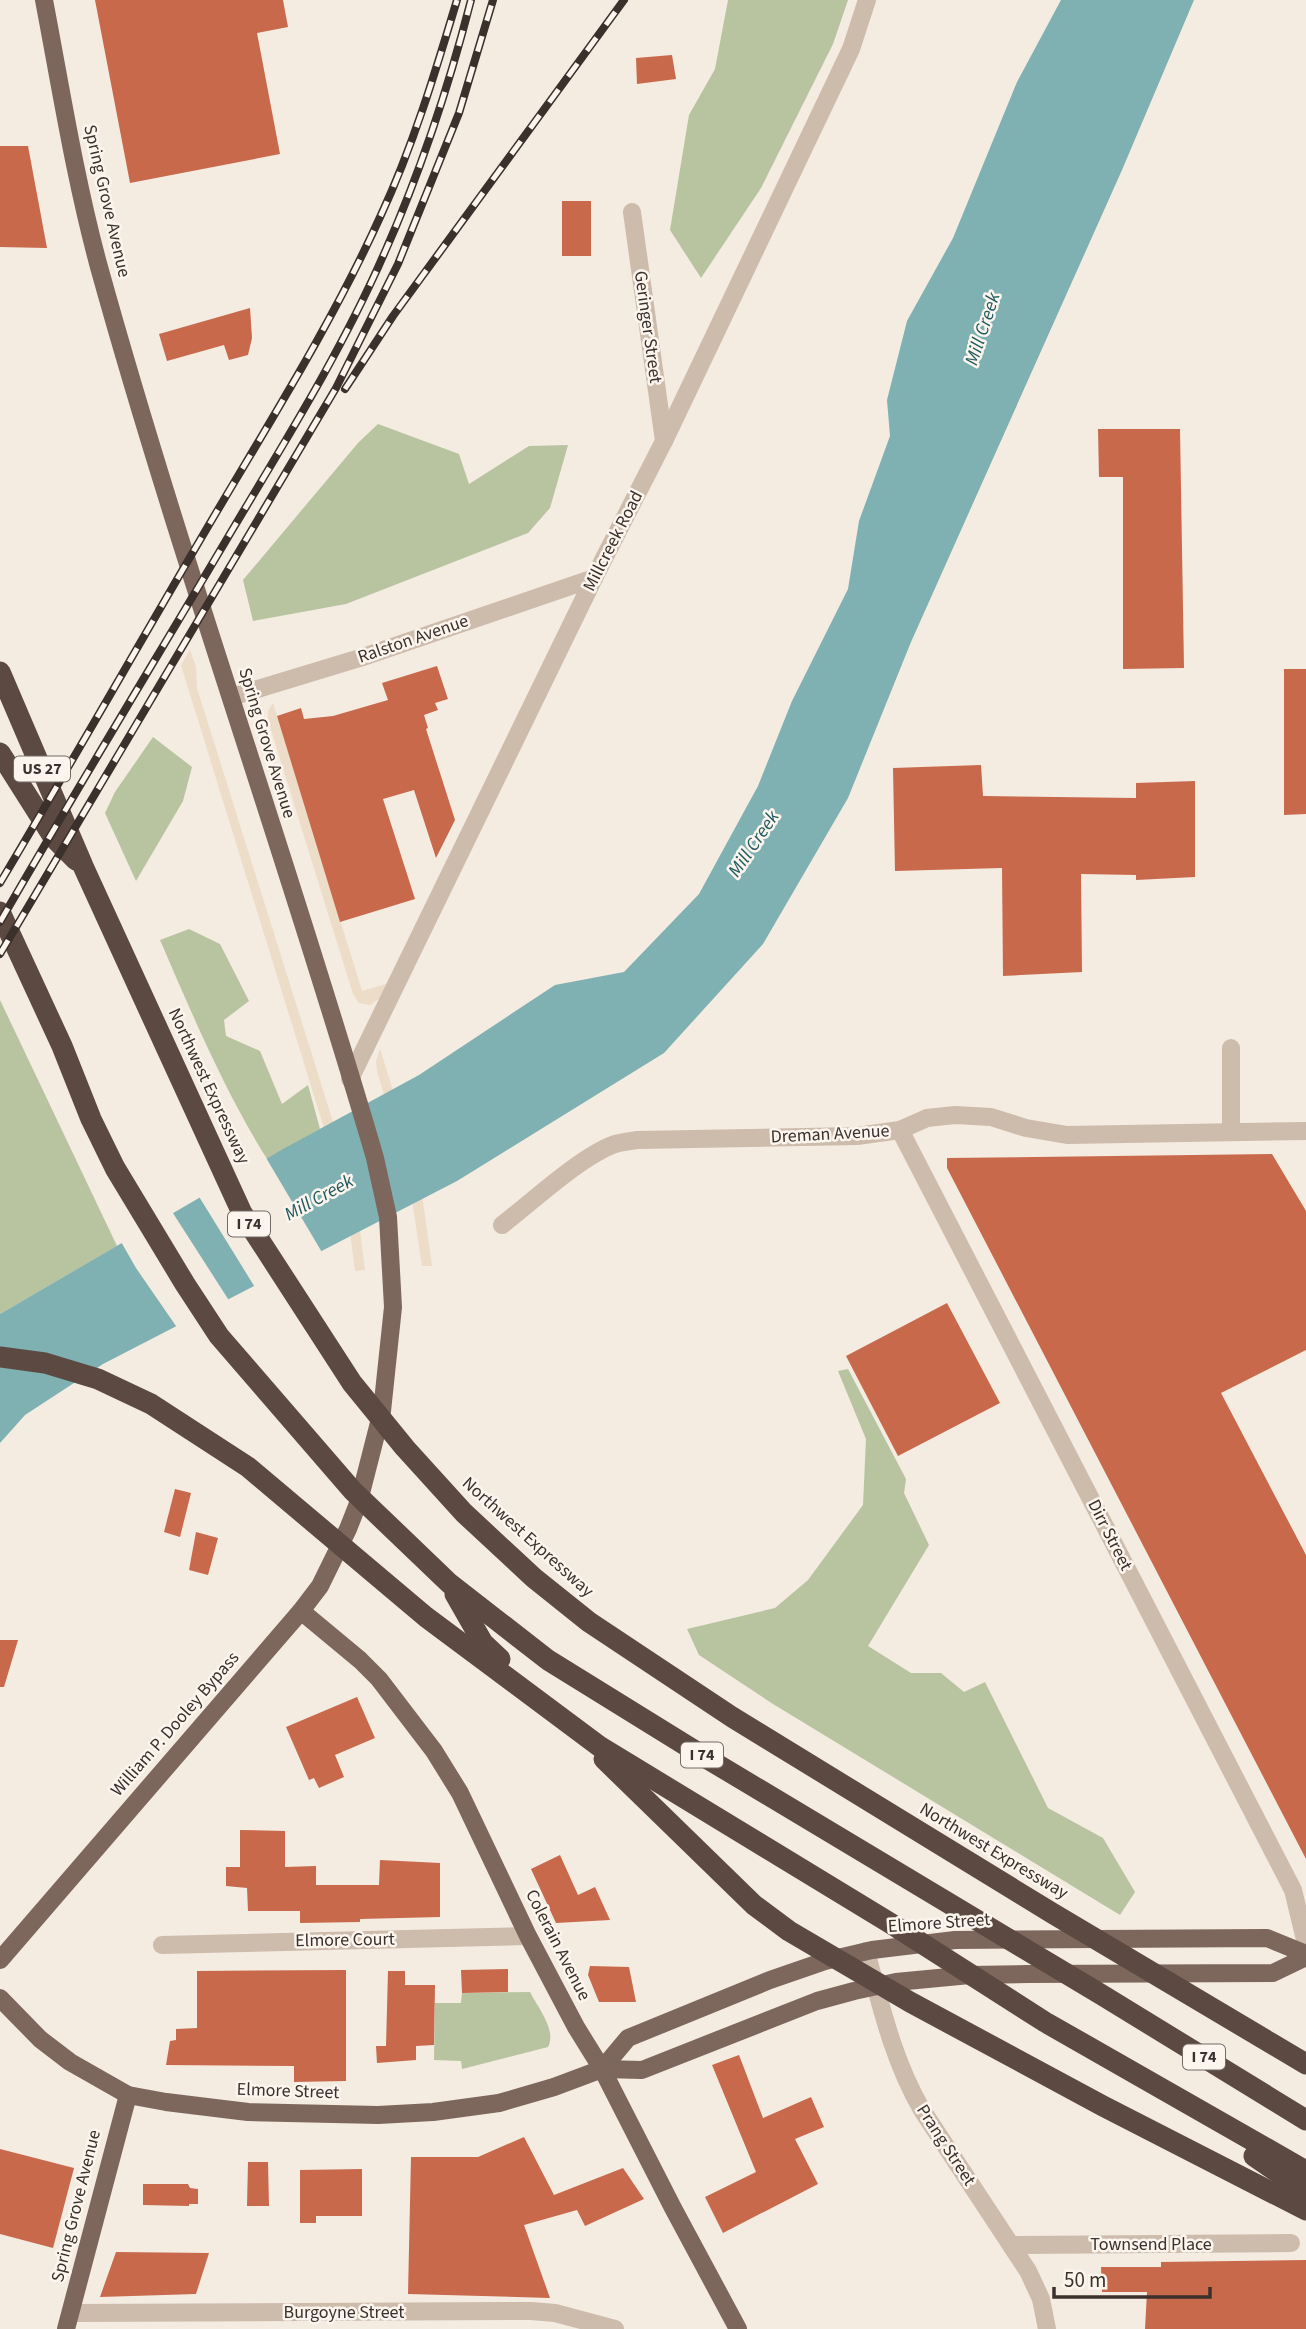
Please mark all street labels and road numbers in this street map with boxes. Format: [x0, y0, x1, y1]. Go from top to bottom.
street label: Spring Grove Avenue [77, 122, 137, 280]
street label: Geringer Street [628, 269, 668, 385]
street label: Millcreek Road [577, 486, 649, 596]
street label: Ralston Avenue [354, 608, 472, 670]
street label: Spring Grove Avenue [232, 665, 302, 821]
road number: US 27 [14, 756, 70, 782]
street label: Northwest Expressway [162, 1004, 256, 1169]
street label: Dreman Avenue [770, 1118, 890, 1150]
road number: I 74 [228, 1212, 270, 1236]
street label: Northwest Expressway [457, 1471, 600, 1603]
street label: Dirr Street [1081, 1495, 1139, 1575]
street label: William P. Dooley Bypass [105, 1646, 245, 1802]
road number: I 74 [681, 1742, 723, 1768]
street label: Northwest Expressway [915, 1797, 1074, 1906]
street label: Colerain Avenue [519, 1885, 597, 2005]
street label: Elmore Street [887, 1907, 991, 1939]
street label: Elmore Court [295, 1927, 395, 1953]
road number: I 74 [1183, 2044, 1225, 2070]
street label: Elmore Street [236, 2077, 340, 2105]
street label: Prang Street [910, 2099, 982, 2191]
street label: Spring Grove Avenue [45, 2127, 107, 2285]
street label: Townsend Place [1090, 2232, 1212, 2257]
street label: Burgoyne Street [284, 2300, 404, 2325]

